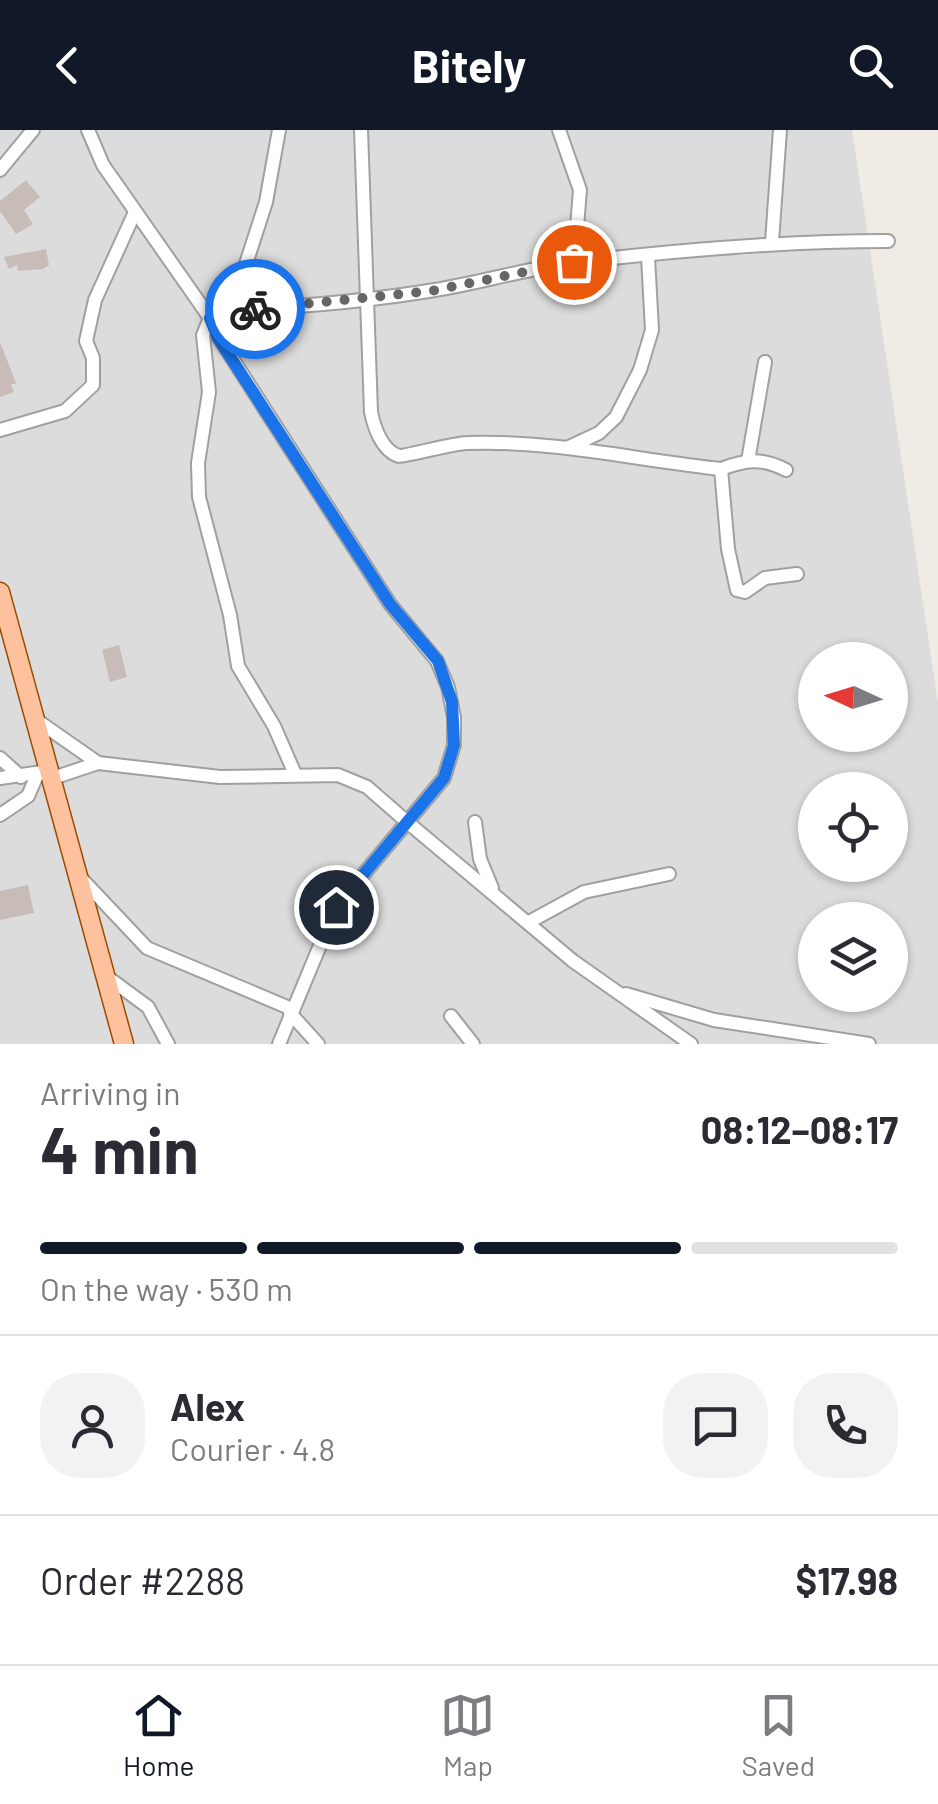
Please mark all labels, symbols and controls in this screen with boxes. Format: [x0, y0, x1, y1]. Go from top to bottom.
icon: back [40, 38, 95, 93]
text: Bitely [412, 38, 526, 92]
icon: search [843, 38, 898, 93]
pin [532, 220, 617, 305]
icon: bag [547, 235, 602, 290]
courier [205, 259, 305, 359]
icon: bike [228, 282, 283, 337]
north arrow [798, 642, 908, 752]
map controls [798, 642, 908, 1012]
button: locate [798, 772, 908, 882]
pin [294, 865, 379, 950]
icon: home [309, 880, 364, 935]
button: layers [798, 902, 908, 1012]
text: Arriving in [40, 1073, 180, 1111]
text: 08:12–08:17 [701, 1106, 898, 1152]
text: 4 min [40, 1109, 199, 1187]
text: On the way · 530 m [40, 1269, 293, 1307]
button: person [40, 1373, 145, 1478]
button: chat [663, 1373, 768, 1478]
button: phone [793, 1373, 898, 1478]
text: Alex [170, 1383, 245, 1429]
text: Courier · 4.8 [170, 1429, 335, 1467]
text: Order #2288 [40, 1557, 245, 1603]
text: $17.98 [795, 1557, 898, 1603]
tab: Home [123, 1688, 194, 1782]
tab: Map [440, 1688, 495, 1782]
tab: Saved [742, 1688, 815, 1782]

